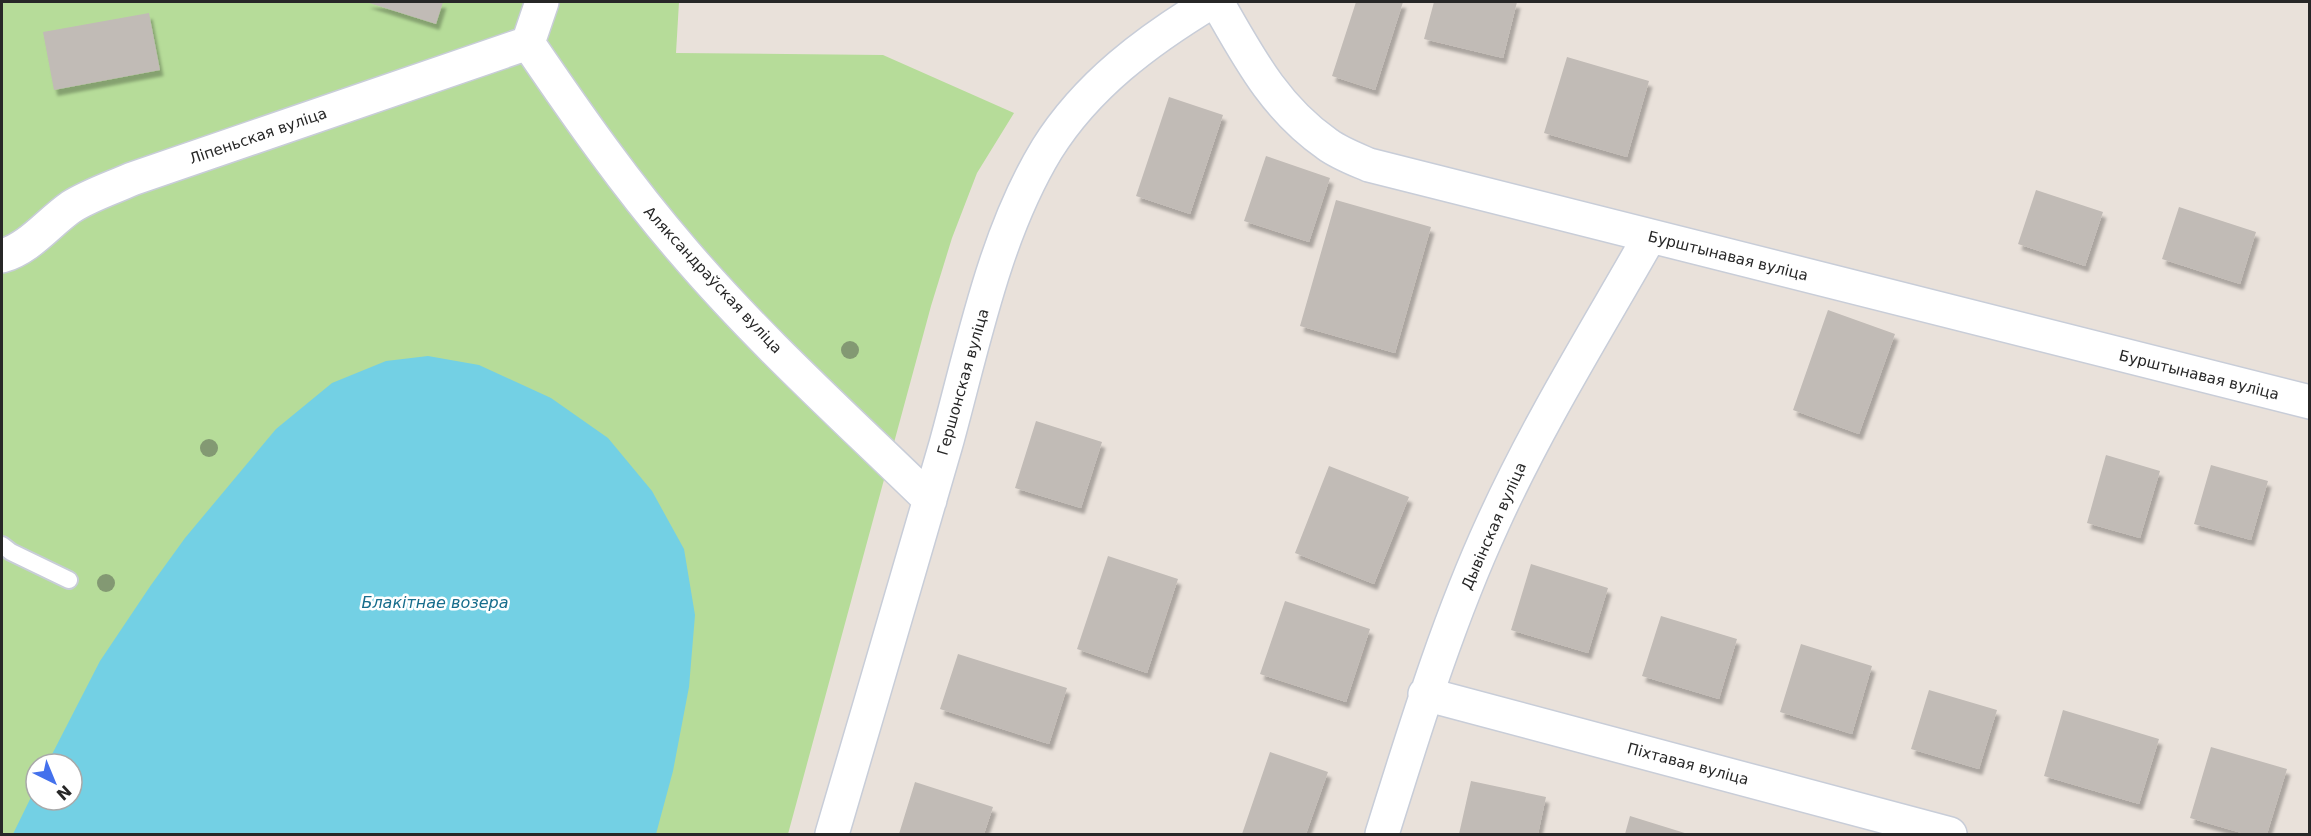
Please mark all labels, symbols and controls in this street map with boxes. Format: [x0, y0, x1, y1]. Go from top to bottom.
street label: Ліпеньская вуліца [187, 104, 329, 168]
street label: Аляксандраўская вуліца [640, 203, 786, 357]
street label: Бурштынавая вуліца [1646, 227, 1810, 285]
street label: Гершонская вуліца [933, 307, 993, 457]
street label: Бурштынавая вуліца [2117, 346, 2281, 404]
street label: Дывінская вуліца [1458, 460, 1530, 592]
water label: Блакітнае возера [361, 593, 509, 612]
street label: Піхтавая вуліца [1625, 739, 1751, 789]
north arrow [24, 752, 84, 812]
text: N [53, 781, 75, 804]

